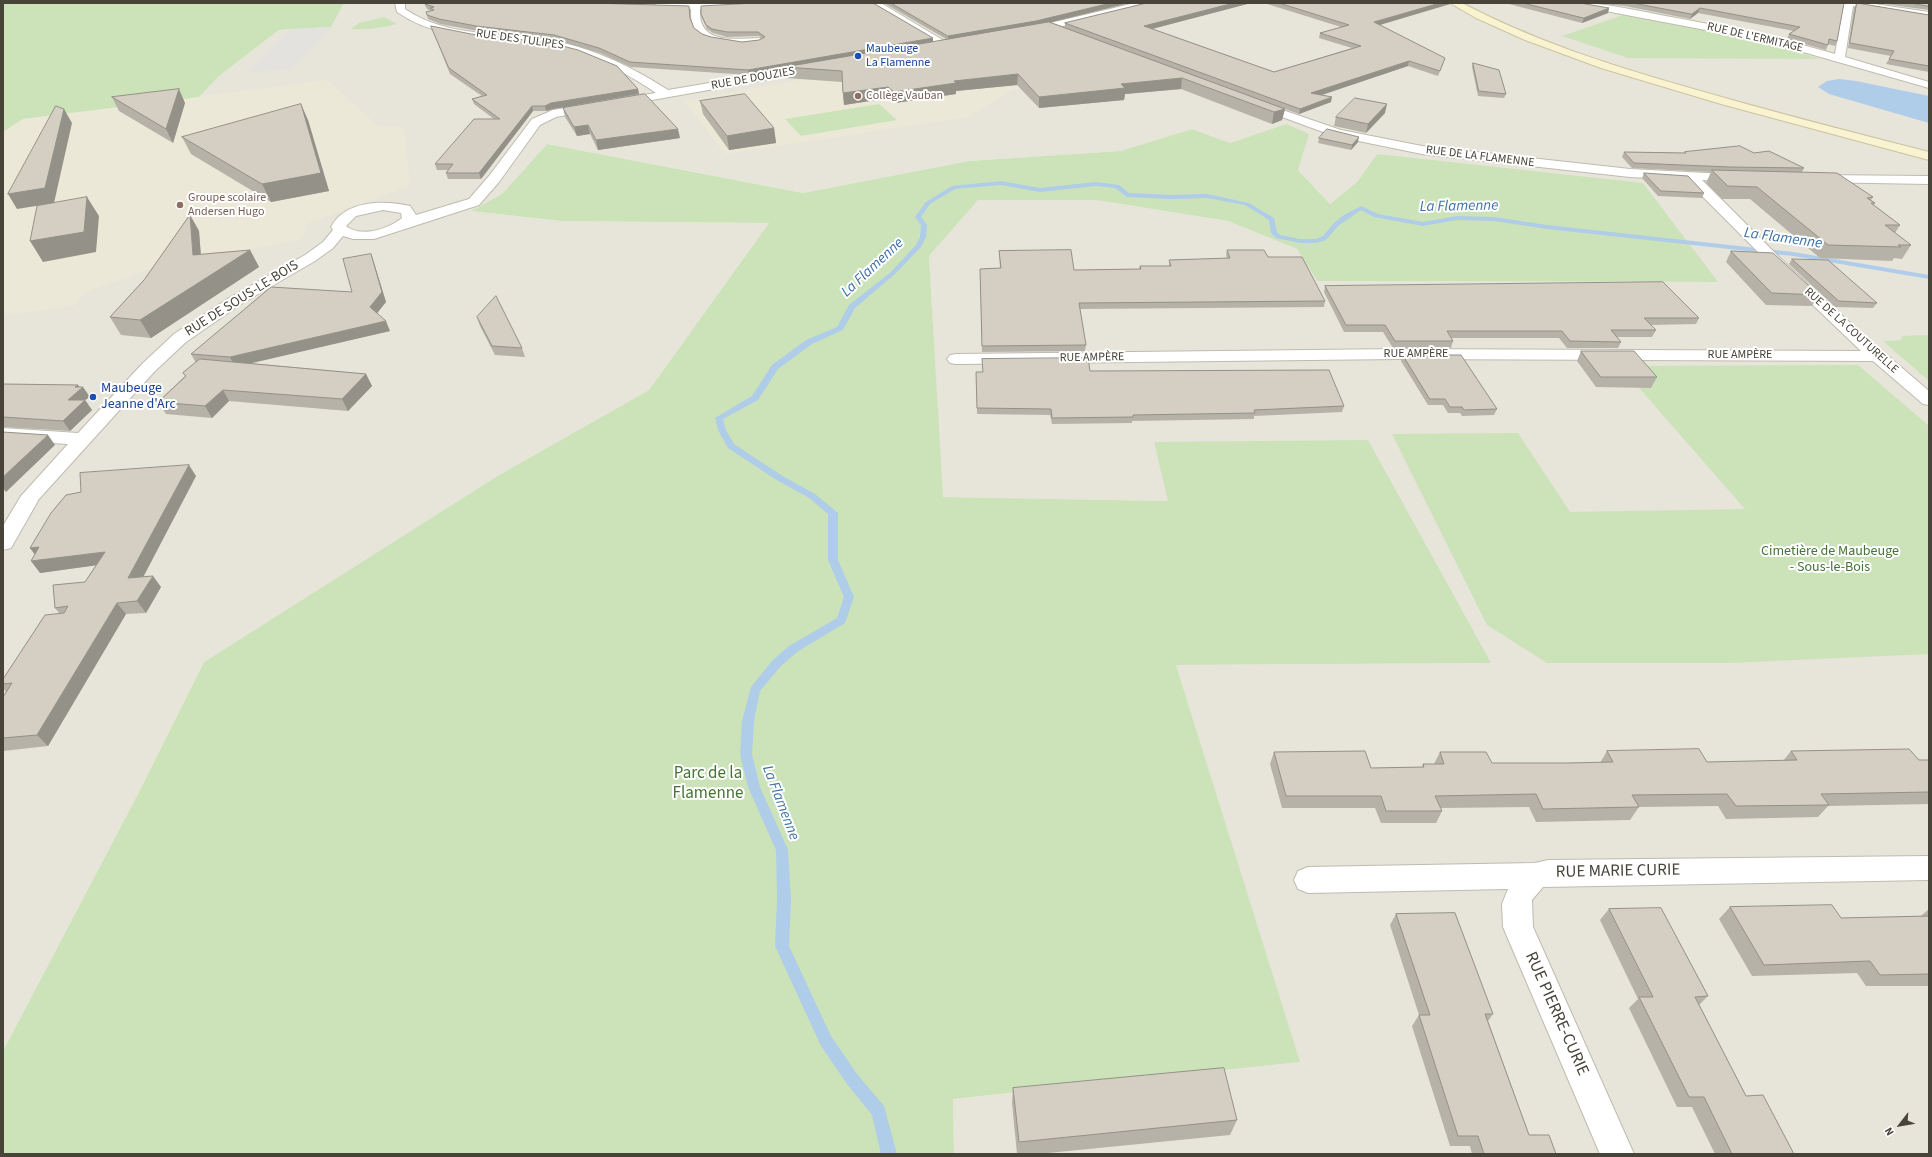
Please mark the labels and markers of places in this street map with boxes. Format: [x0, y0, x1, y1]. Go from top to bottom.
place label: Maubeuge La Flamenne [866, 42, 930, 70]
marker: Maubeuge La Flamenne [853, 51, 863, 61]
place label: Collège Vauban [866, 89, 943, 103]
marker: Collège Vauban [853, 91, 863, 101]
place label: Groupe scolaire Andersen Hugo [188, 191, 266, 219]
marker: Groupe scolaire Andersen Hugo [175, 200, 185, 210]
place label: Maubeuge Jeanne d'Arc [101, 381, 176, 414]
marker: Maubeuge Jeanne d'Arc [88, 392, 98, 402]

